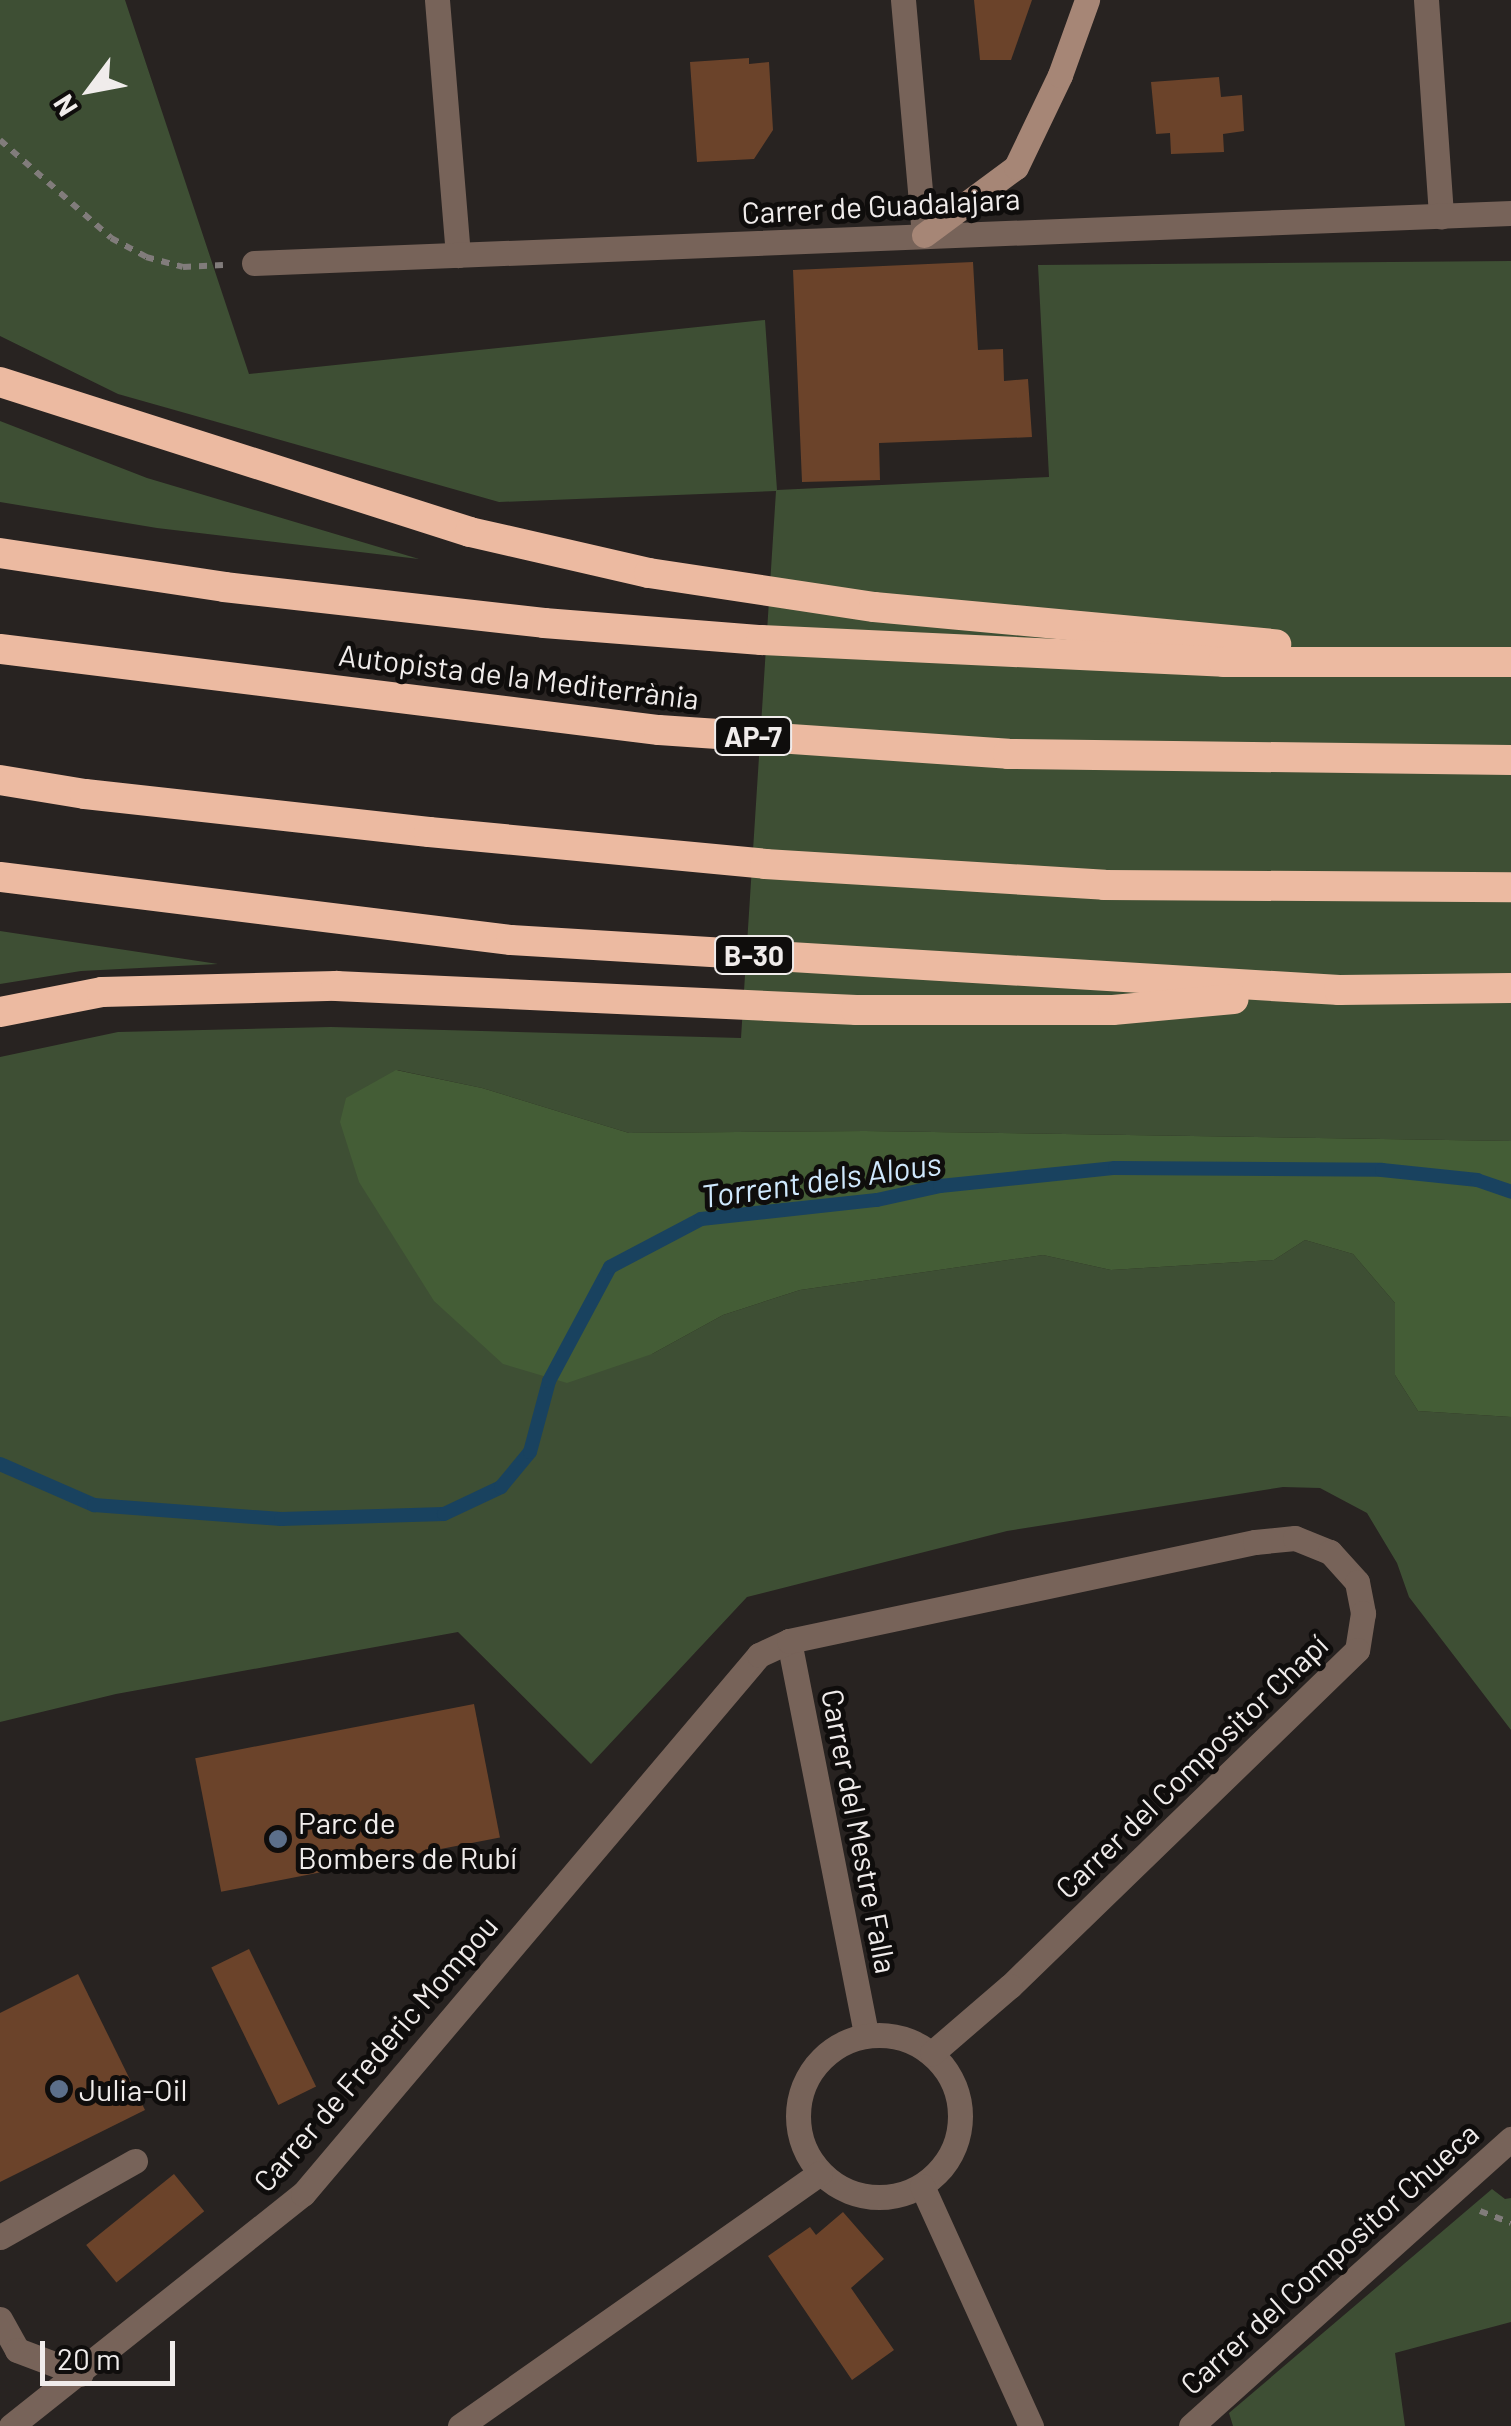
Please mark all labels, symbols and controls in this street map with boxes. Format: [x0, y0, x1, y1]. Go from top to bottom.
north arrow [40, 40, 140, 140]
text: N [45, 89, 84, 123]
street label: Carrer de Guadalajara [741, 180, 1021, 230]
street label: Autopista de la Mediterrània [337, 636, 701, 716]
road number: AP-7 [713, 713, 793, 759]
road number: B-30 [714, 932, 794, 978]
water label: Torrent dels Alous [699, 1143, 943, 1215]
street label: Carrer del Compositor Chapí [1048, 1627, 1334, 1905]
street label: Carrer del Mestre Falla [815, 1686, 905, 1976]
place label: Parc de Bombers de Rubí [298, 1804, 517, 1874]
marker: Parc de Bombers de Rubí [267, 1828, 289, 1850]
street label: Carrer de Frederic Mompou [245, 1908, 505, 2198]
place label: Julia-Oil [79, 2071, 187, 2107]
marker: Julia-Oil [48, 2078, 70, 2100]
street label: Carrer del Compositor Chueca [1173, 2115, 1485, 2401]
scale bar [45, 2321, 180, 2383]
text: 20 m [57, 2340, 121, 2376]

